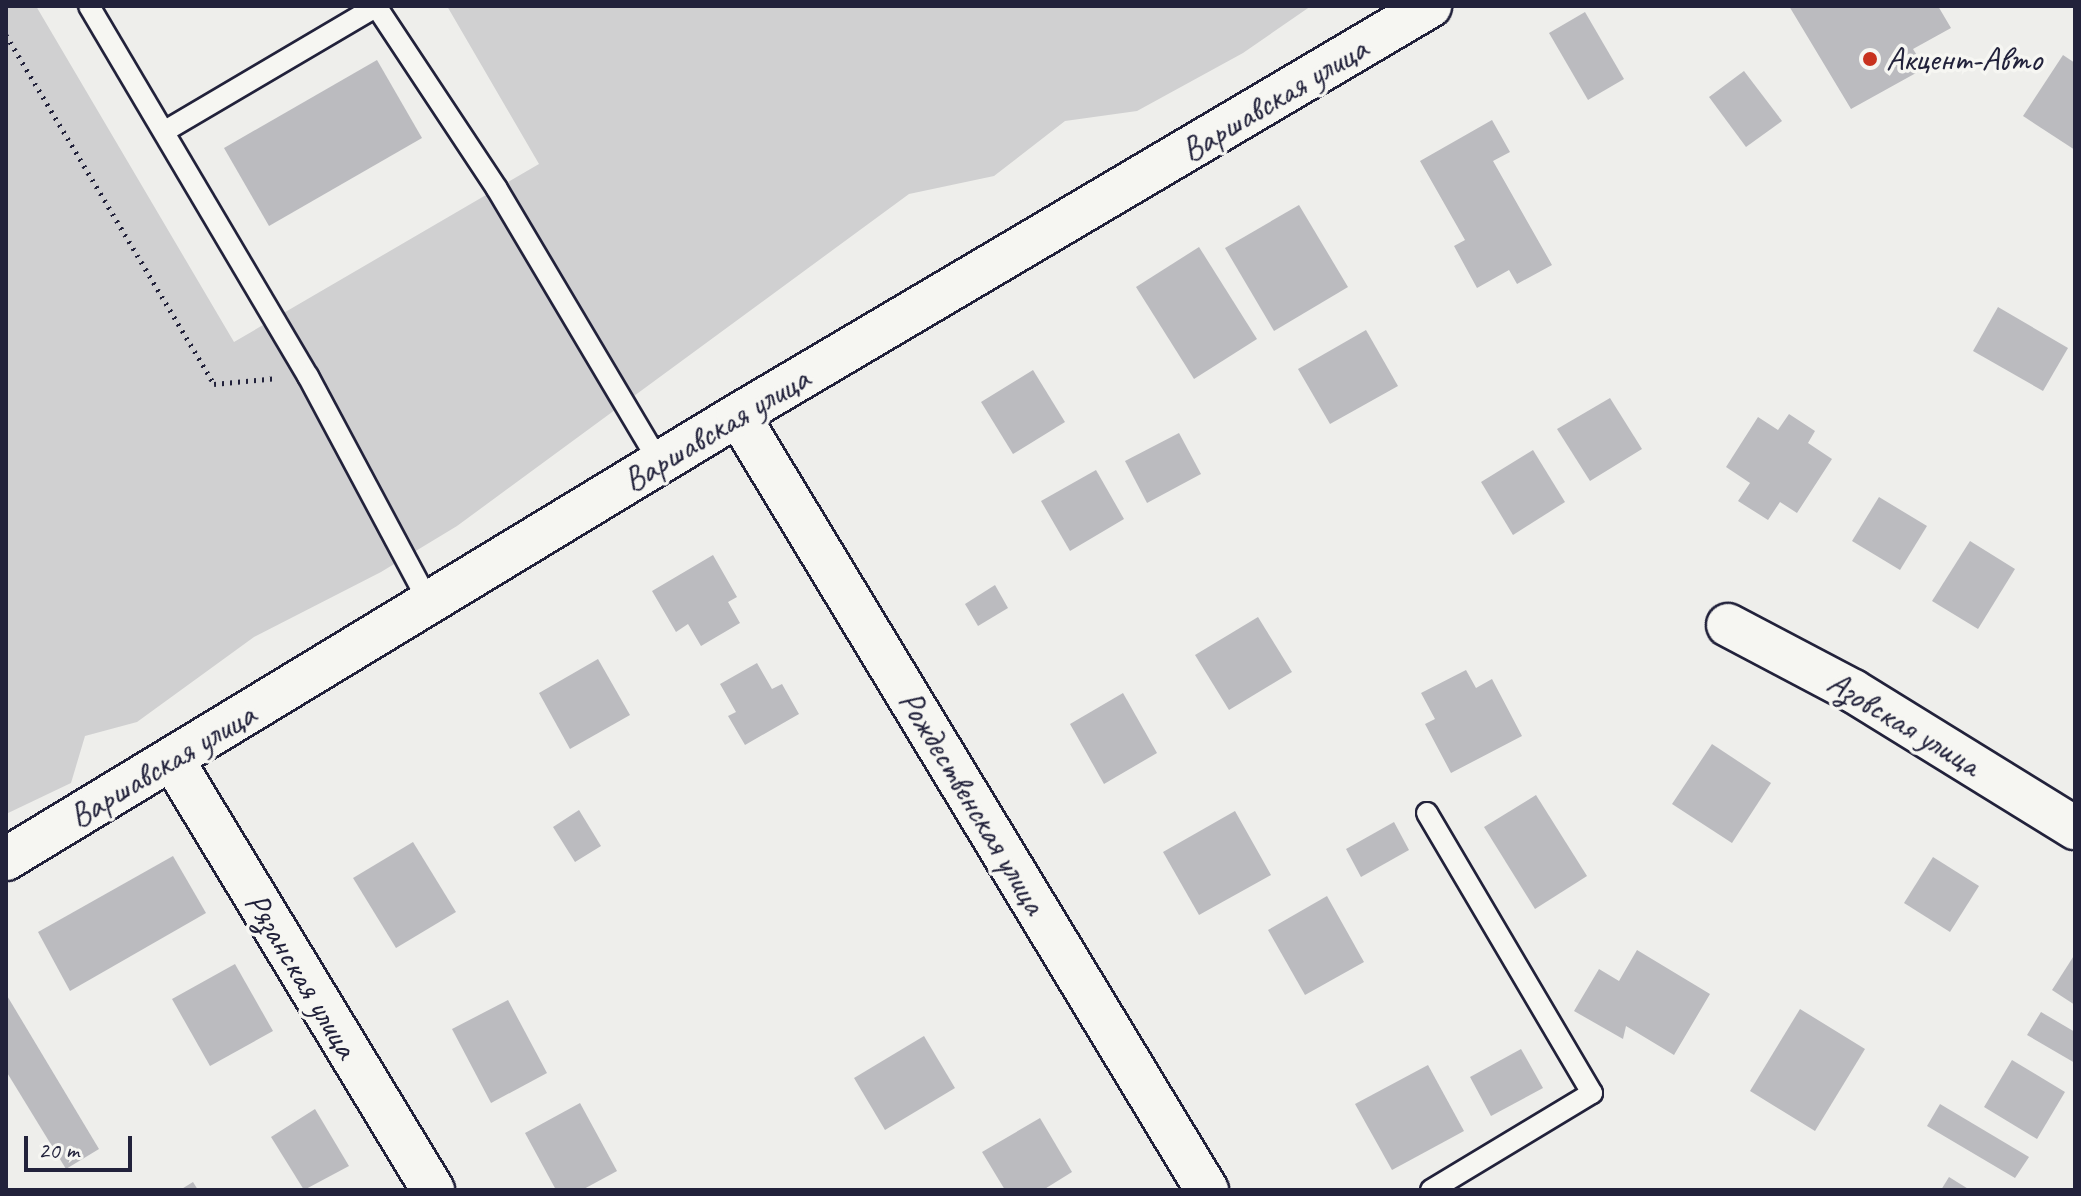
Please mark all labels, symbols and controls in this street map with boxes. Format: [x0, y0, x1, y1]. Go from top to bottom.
street label: Варшавская улица [1173, 27, 1375, 171]
place label: Акцент-Авто [1886, 39, 2042, 79]
marker: Акцент-Авто [1861, 50, 1879, 68]
street label: Варшавская улица [615, 357, 817, 501]
street label: Азовская улица [1820, 661, 1988, 785]
street label: Рождественская улица [890, 682, 1056, 922]
street label: Варшавская улица [61, 693, 263, 837]
street label: Рязанская улица [236, 884, 368, 1066]
scale bar [28, 1120, 136, 1170]
text: 20 m [38, 1135, 79, 1165]

